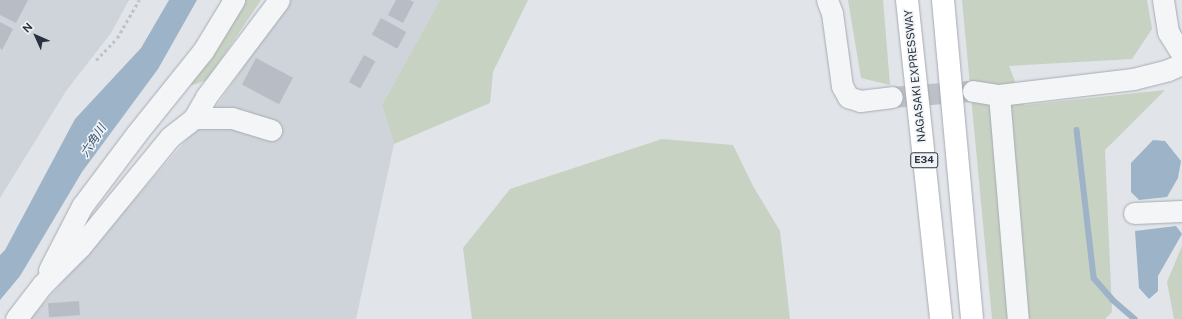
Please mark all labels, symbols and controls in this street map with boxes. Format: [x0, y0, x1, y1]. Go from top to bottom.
street label: NAGASAKI EXPRESSWAY [901, 9, 929, 143]
north arrow [16, 16, 56, 56]
text: N [20, 20, 35, 35]
water label: 六角川 [78, 122, 110, 160]
road number: E34 [910, 152, 938, 168]

